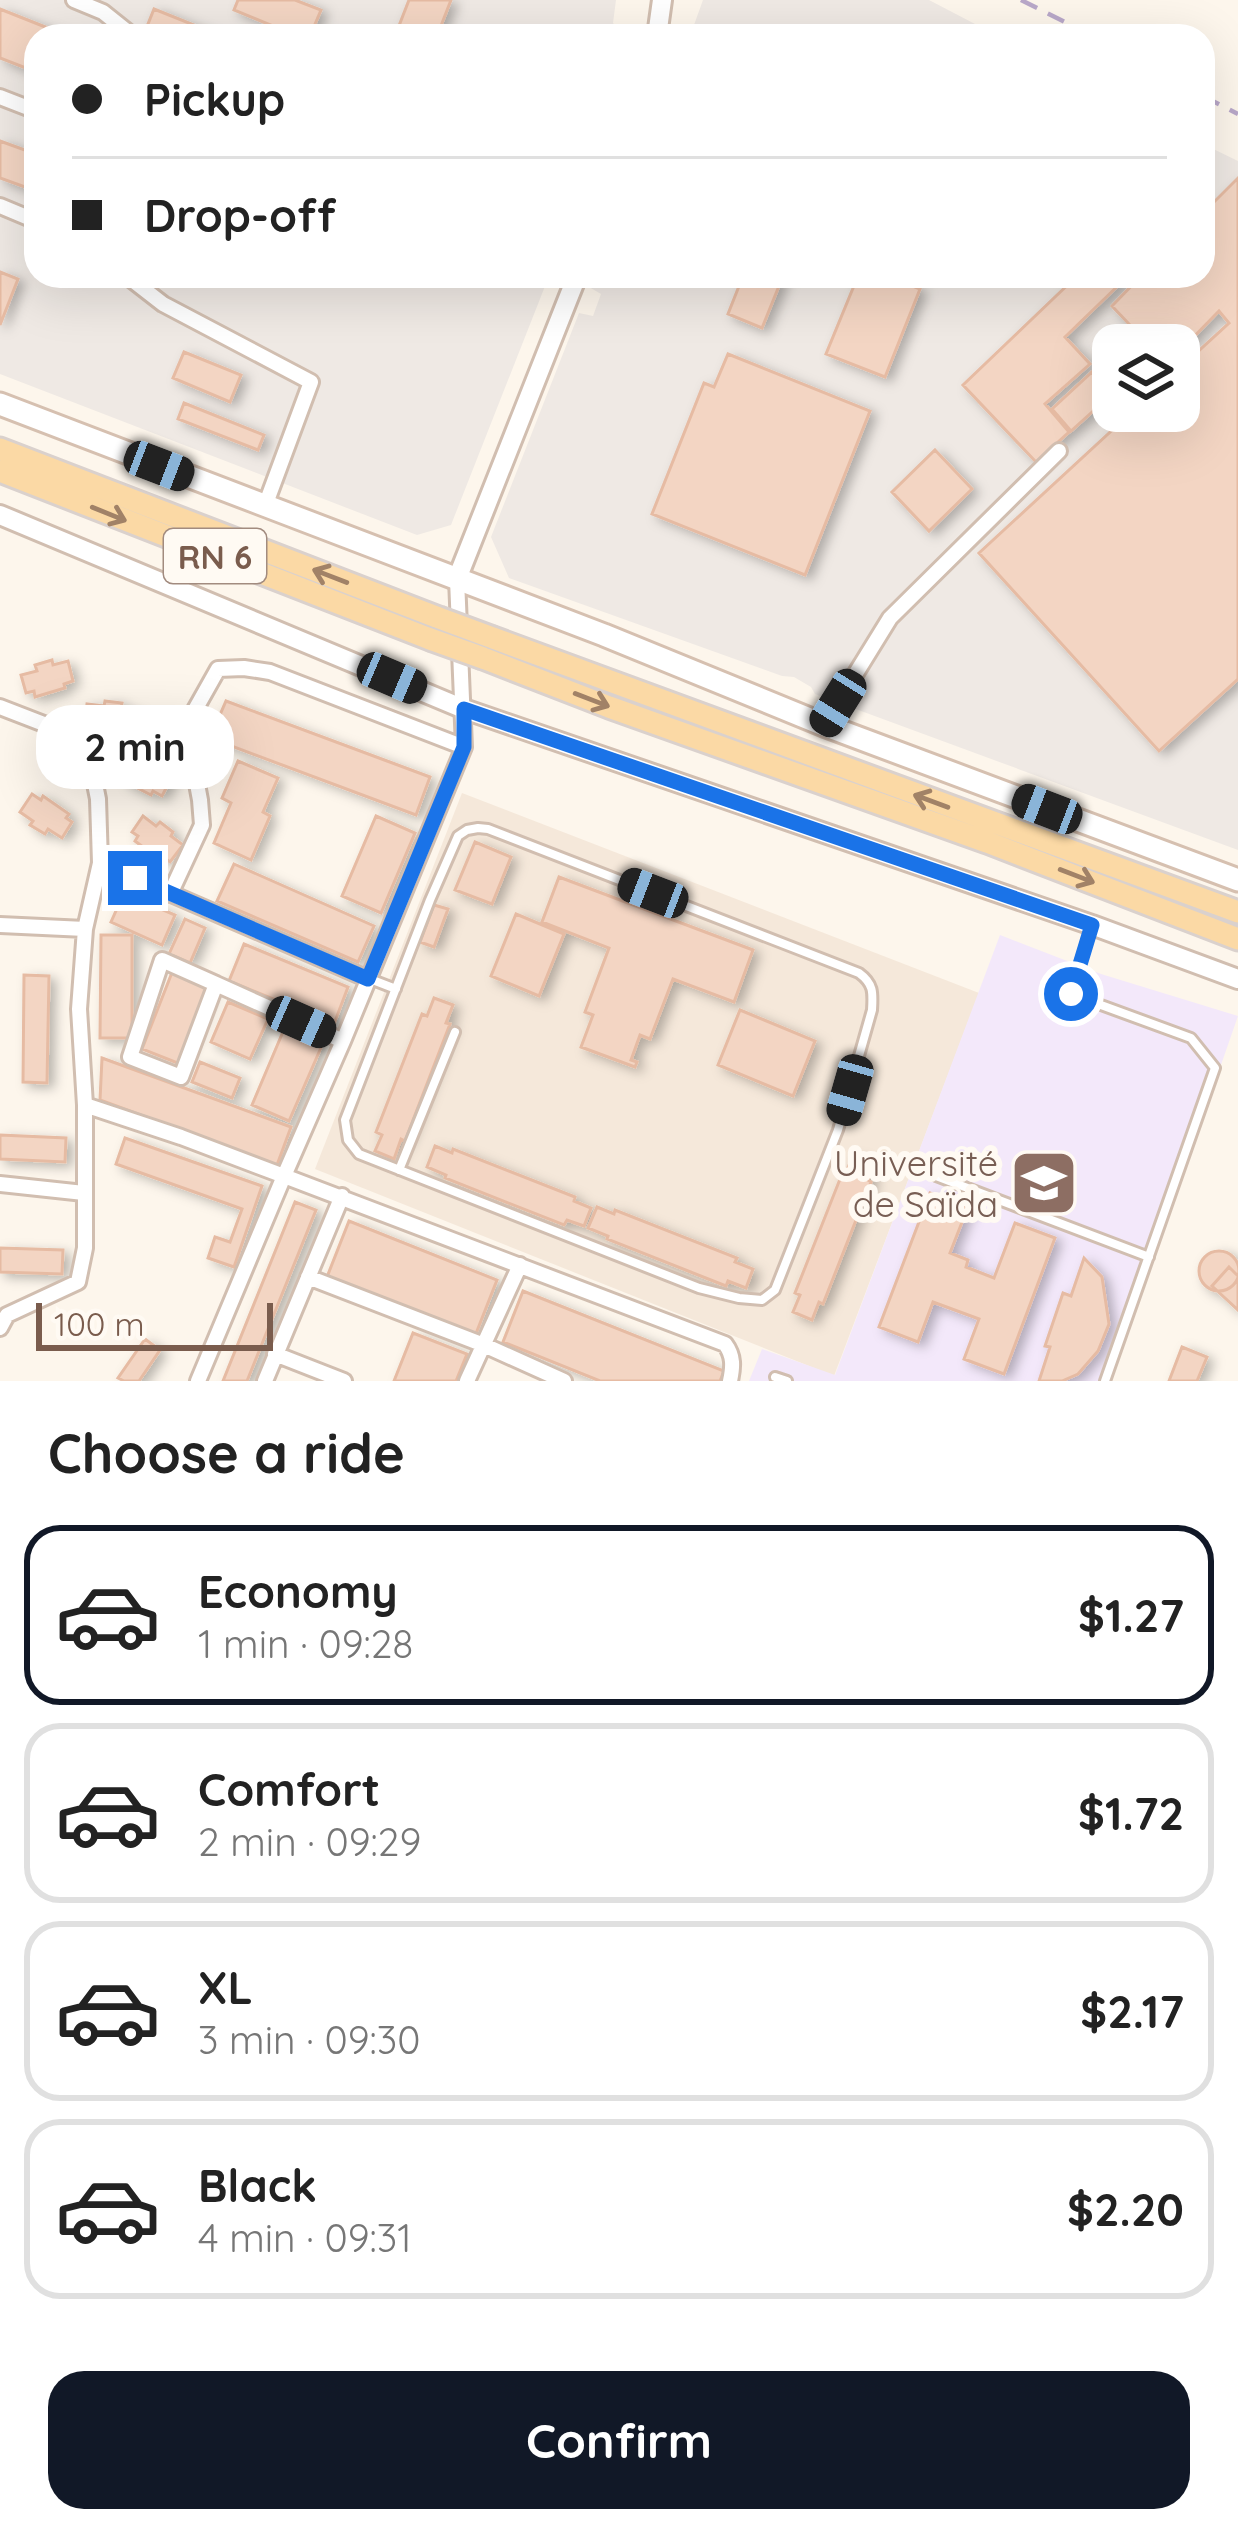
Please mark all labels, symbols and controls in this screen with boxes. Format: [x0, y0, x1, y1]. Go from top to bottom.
text: Pickup [144, 71, 285, 127]
text: Drop-off [144, 187, 336, 243]
map controls [1092, 324, 1200, 432]
button: layers [1092, 324, 1200, 432]
car [119, 436, 199, 496]
one-way arrow [89, 505, 126, 527]
road number: RN 6 [164, 529, 266, 583]
one-way arrow [312, 563, 349, 585]
car [352, 647, 432, 709]
car [804, 663, 872, 743]
one-way arrow [573, 691, 610, 713]
callout: 2 min [36, 704, 234, 788]
text: 2 min [84, 722, 186, 771]
car [1007, 779, 1087, 839]
one-way arrow [913, 788, 950, 810]
route end [108, 851, 162, 905]
car [613, 863, 693, 923]
one-way arrow [1058, 867, 1095, 889]
route start [1044, 967, 1098, 1021]
car [261, 991, 341, 1053]
car [823, 1050, 877, 1130]
place label: Université de Saïda [834, 1140, 998, 1226]
school or university icon: Université de Saïda [1009, 1148, 1079, 1218]
scale bar [36, 1297, 273, 1350]
text: 100 m [54, 1303, 145, 1344]
text: Choose a ride [48, 1419, 405, 1487]
icon: car [54, 1561, 162, 1669]
text: Economy [198, 1563, 398, 1619]
text: $1.27 [1078, 1587, 1184, 1643]
text: 1 min · 09:28 [198, 1619, 413, 1668]
icon: car [54, 1759, 162, 1867]
text: Comfort [198, 1761, 380, 1817]
text: $1.72 [1078, 1785, 1184, 1841]
text: 2 min · 09:29 [198, 1817, 421, 1866]
icon: car [54, 1957, 162, 2065]
text: XL [198, 1959, 253, 2015]
text: $2.17 [1080, 1983, 1184, 2039]
text: 3 min · 09:30 [198, 2015, 420, 2064]
icon: car [54, 2155, 162, 2263]
text: Black [198, 2157, 317, 2213]
text: $2.20 [1067, 2181, 1184, 2237]
text: 4 min · 09:31 [198, 2213, 412, 2262]
button: Confirm [48, 2371, 1190, 2509]

